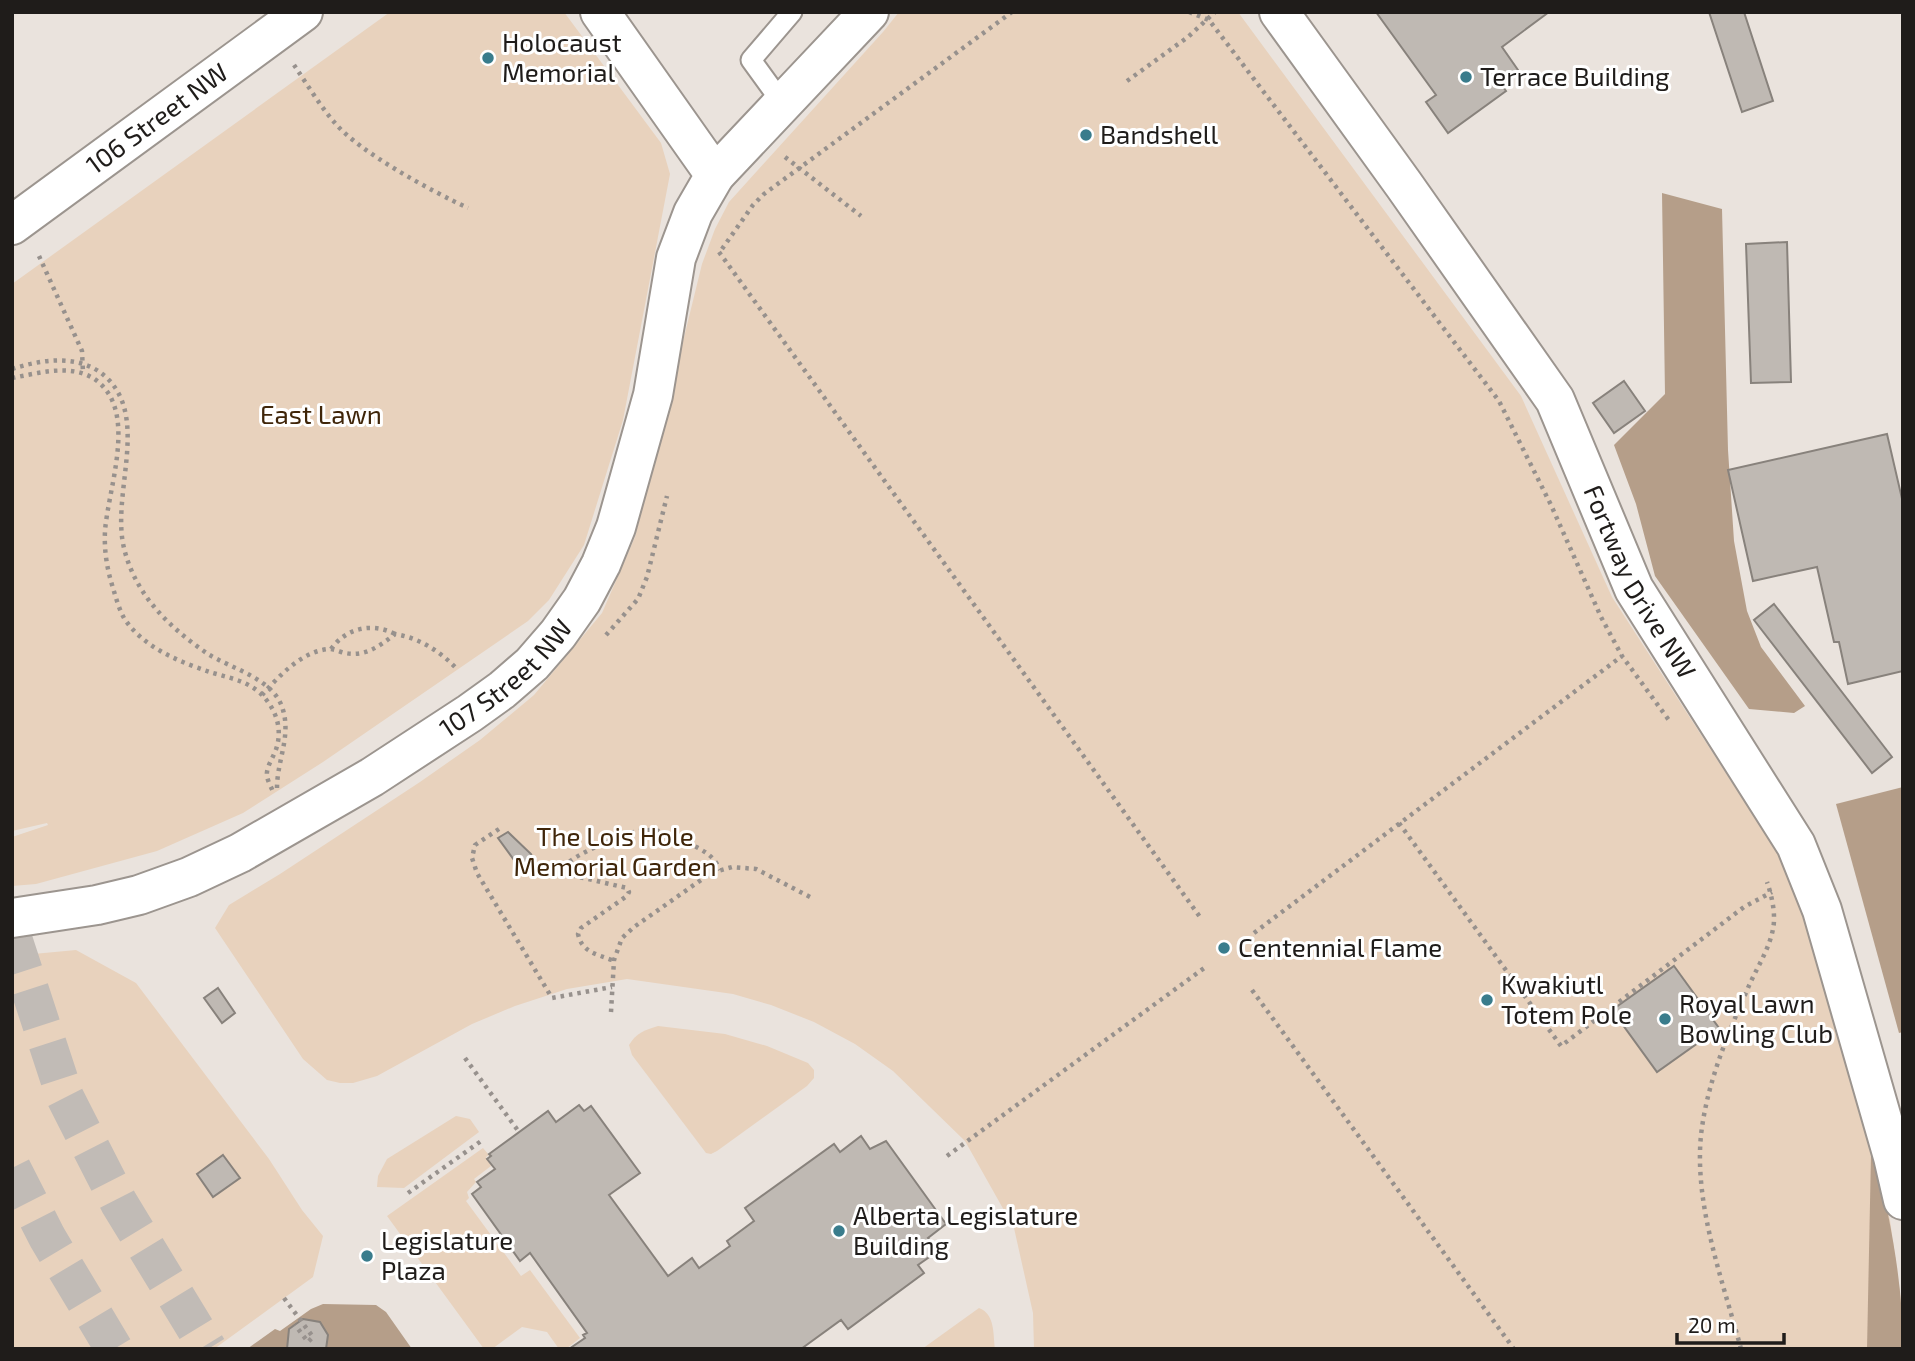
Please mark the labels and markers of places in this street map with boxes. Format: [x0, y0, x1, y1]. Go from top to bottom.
place label: Holocaust Memorial [502, 26, 622, 87]
marker: Holocaust Memorial [480, 50, 496, 66]
place label: Terrace Building [1480, 60, 1670, 91]
marker: Terrace Building [1458, 69, 1474, 85]
place label: Bandshell [1100, 118, 1218, 149]
marker: Bandshell [1078, 127, 1094, 143]
place label: Centennial Flame [1238, 931, 1442, 962]
marker: Centennial Flame [1216, 940, 1232, 956]
place label: Kwakiutl Totem Pole [1501, 968, 1632, 1029]
place label: Royal Lawn Bowling Club [1679, 987, 1833, 1048]
marker: Kwakiutl Totem Pole [1479, 992, 1495, 1008]
marker: Royal Lawn Bowling Club [1657, 1011, 1673, 1027]
place label: Alberta Legislature Building [853, 1199, 1078, 1260]
marker: Alberta Legislature Building [831, 1223, 847, 1239]
place label: Legislature Plaza [381, 1224, 513, 1285]
marker: Legislature Plaza [359, 1248, 375, 1264]

